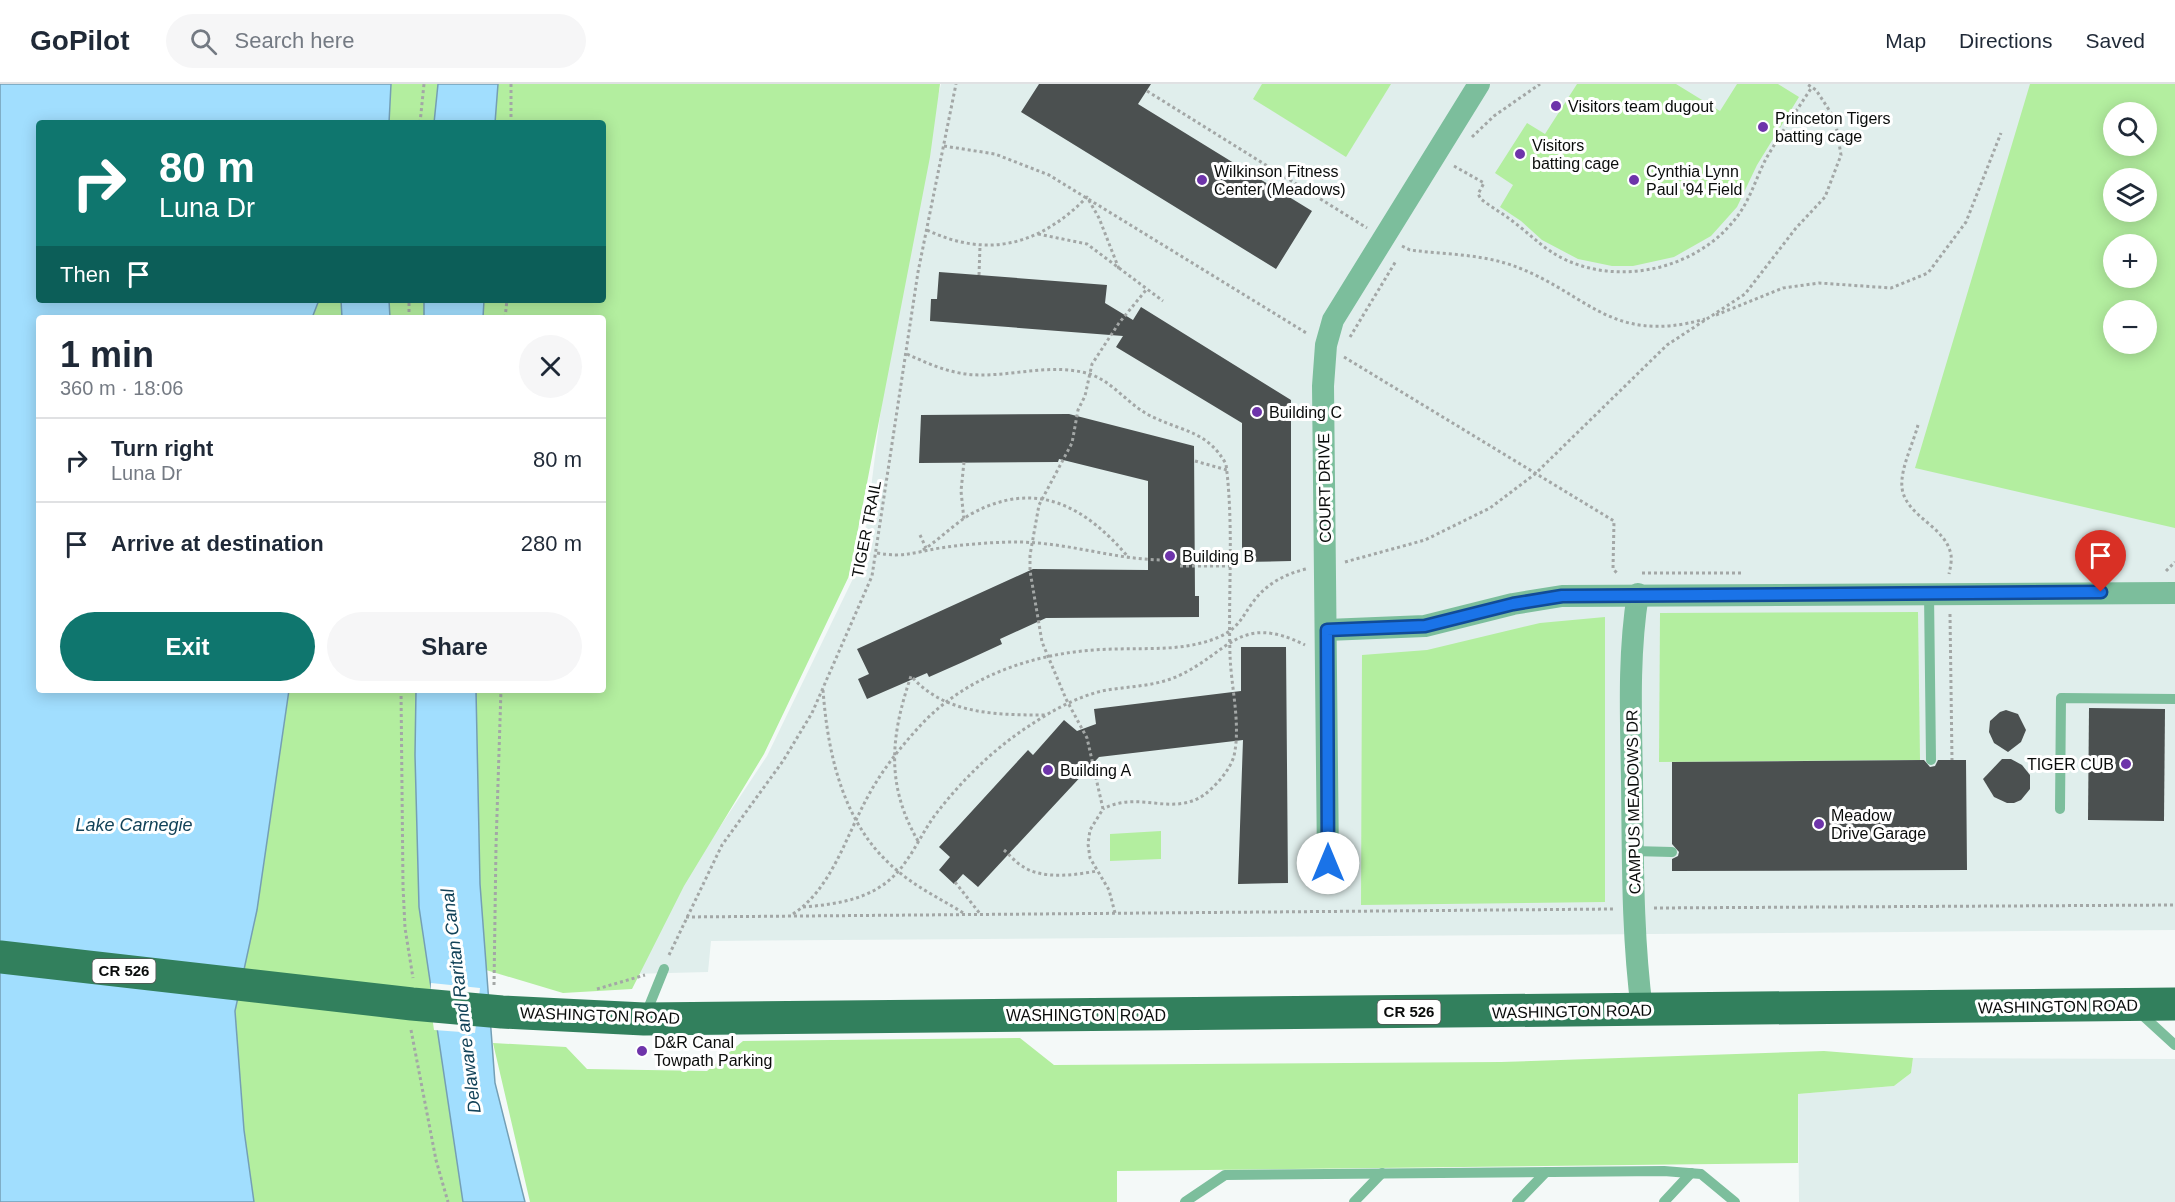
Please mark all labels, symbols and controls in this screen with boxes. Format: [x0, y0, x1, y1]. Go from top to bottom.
search box [166, 14, 586, 68]
text: GoPilot [30, 25, 130, 56]
icon: search [187, 25, 220, 58]
text: Search here [235, 28, 354, 53]
text: Map [1885, 29, 1926, 52]
text: Directions [1959, 29, 2052, 52]
text: Saved [2085, 29, 2145, 52]
place label: Visitors team dugout [1568, 98, 1714, 115]
marker: Visitors team dugout [1549, 99, 1563, 113]
map controls [2103, 102, 2157, 354]
button: search [2103, 102, 2157, 156]
place label: Princeton Tigers batting cage [1775, 110, 1891, 145]
marker: Princeton Tigers batting cage [1756, 120, 1770, 134]
place label: Visitors batting cage [1532, 137, 1619, 172]
icon: right [60, 144, 138, 222]
text: 80 m [159, 144, 255, 191]
marker: Visitors batting cage [1513, 147, 1527, 161]
place label: Wilkinson Fitness Center (Meadows) [1214, 163, 1346, 198]
place label: Cynthia Lynn Paul '94 Field [1646, 163, 1742, 198]
button: layers [2103, 168, 2157, 222]
marker: Wilkinson Fitness Center (Meadows) [1195, 173, 1209, 187]
marker: Cynthia Lynn Paul '94 Field [1627, 173, 1641, 187]
text: Luna Dr [159, 193, 255, 223]
button: + [2103, 234, 2157, 288]
icon: arrive [122, 258, 155, 291]
text: Then [60, 262, 110, 287]
button: − [2103, 300, 2157, 354]
text: 1 min [60, 334, 154, 375]
button: close [519, 335, 582, 398]
text: 360 m · 18:06 [60, 377, 183, 399]
place label: Building C [1269, 404, 1342, 421]
marker: Building C [1250, 405, 1264, 419]
street label: COURT DRIVE [1315, 433, 1334, 543]
text: Turn right [111, 436, 213, 461]
icon: right [60, 444, 93, 477]
text: 80 m [533, 447, 582, 472]
text: Luna Dr [111, 462, 182, 484]
street label: TIGER TRAIL [849, 479, 884, 579]
icon: arrive [60, 528, 93, 561]
pin [2075, 530, 2126, 592]
text: Arrive at destination [111, 531, 324, 556]
text: 280 m [521, 531, 582, 556]
icon: arrive [2084, 539, 2117, 572]
place label: Building B [1182, 548, 1254, 565]
marker: Building B [1163, 549, 1177, 563]
button: Exit [60, 612, 315, 681]
button: Share [327, 612, 582, 681]
street label: CAMPUS MEADOWS DR [1623, 709, 1644, 895]
place label: TIGER CUB [2027, 756, 2114, 773]
marker: TIGER CUB [2119, 757, 2133, 771]
place label: Building A [1060, 762, 1131, 779]
marker: Building A [1041, 763, 1055, 777]
place label: Meadow Drive Garage [1831, 807, 1926, 842]
water label: Lake Carnegie [75, 815, 193, 835]
marker: Meadow Drive Garage [1812, 817, 1826, 831]
position arrow [1296, 831, 1360, 895]
water label: Delaware and Raritan Canal [437, 887, 485, 1114]
road number: CR 526 [92, 959, 156, 983]
street label: WASHINGTON ROAD [1978, 997, 2138, 1016]
road number: CR 526 [1378, 1000, 1440, 1024]
street label: WASHINGTON ROAD [1492, 1002, 1652, 1021]
street label: WASHINGTON ROAD [520, 1004, 680, 1027]
street label: WASHINGTON ROAD [1006, 1007, 1166, 1024]
place label: D&R Canal Towpath Parking [654, 1034, 772, 1069]
marker: D&R Canal Towpath Parking [635, 1044, 649, 1058]

